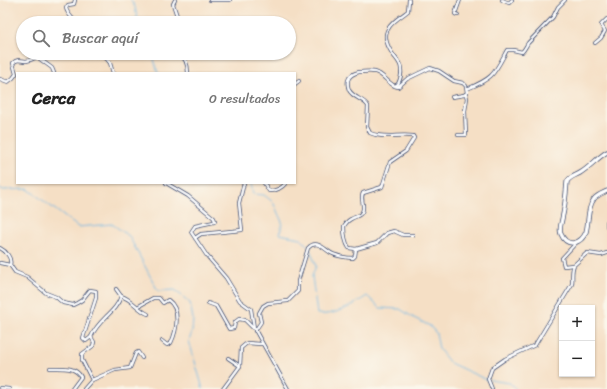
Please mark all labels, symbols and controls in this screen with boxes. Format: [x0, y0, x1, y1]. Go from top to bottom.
search box [16, 16, 296, 60]
text: Buscar aquí [62, 25, 139, 51]
icon: search [30, 27, 52, 49]
text: Cerca [32, 83, 75, 113]
text: 0 resultados [209, 87, 280, 110]
map controls [559, 305, 595, 377]
button: + [559, 305, 595, 341]
button: − [559, 341, 595, 377]

